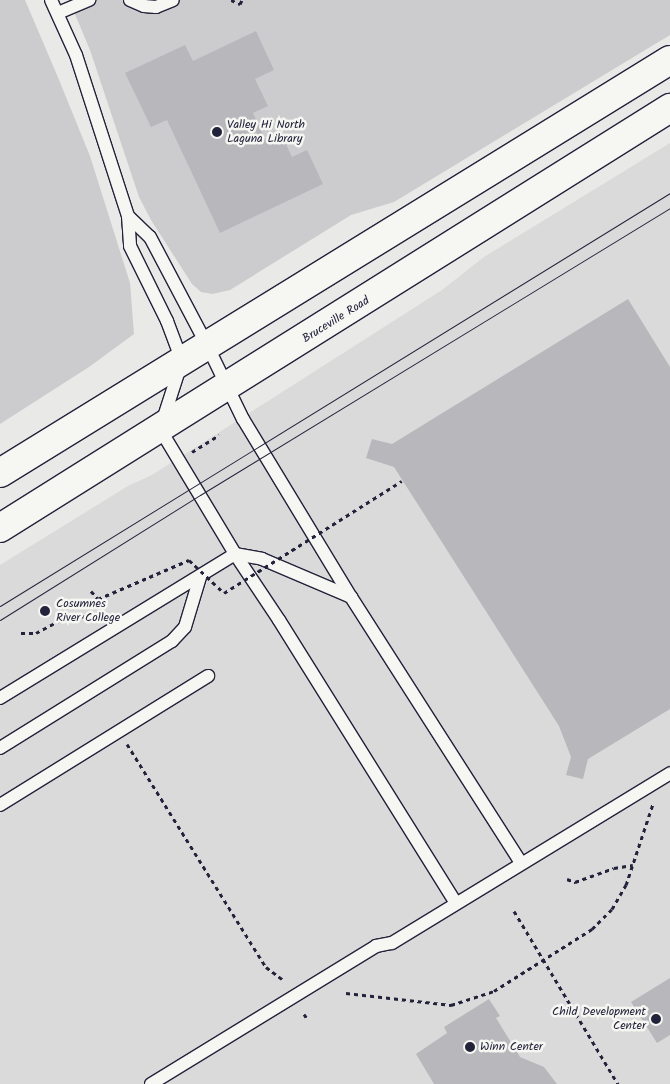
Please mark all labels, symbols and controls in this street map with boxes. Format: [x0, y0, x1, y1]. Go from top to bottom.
place label: Valley Hi North Laguna Library [227, 118, 305, 146]
marker: Valley Hi North Laguna Library [211, 126, 223, 138]
street label: Bruceville Road [300, 294, 372, 346]
place label: Cosumnes River College [56, 597, 120, 625]
marker: Cosumnes River College [38, 604, 52, 618]
place label: Child Development Center [552, 1005, 646, 1033]
marker: Child Development Center [650, 1013, 662, 1025]
place label: Winn Center [480, 1040, 543, 1054]
marker: Winn Center [464, 1041, 476, 1053]

